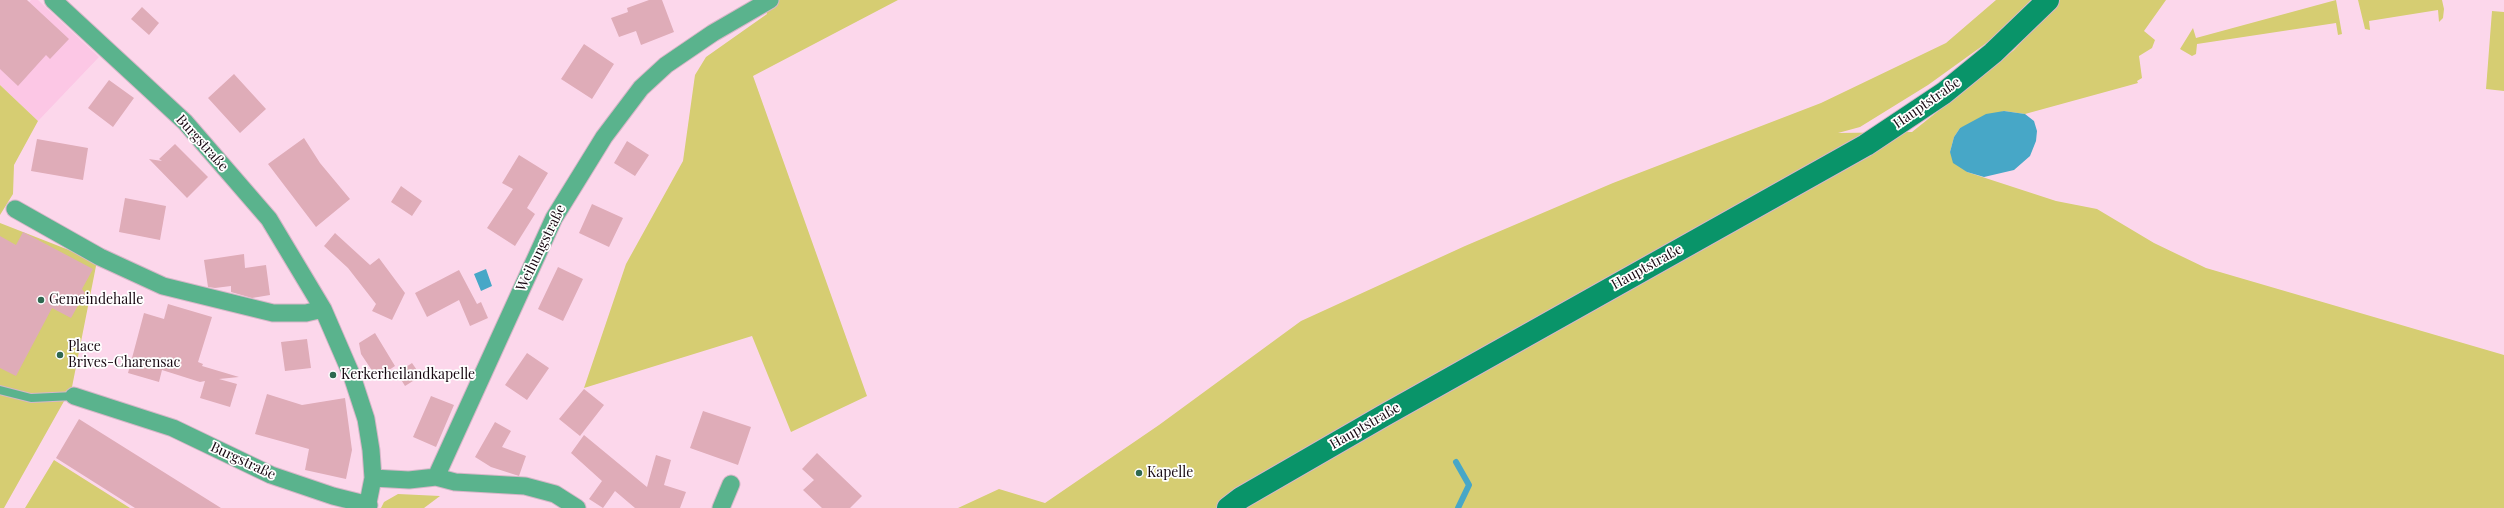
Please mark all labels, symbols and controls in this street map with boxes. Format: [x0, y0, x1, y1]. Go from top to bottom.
street label: Hauptstraße [1890, 74, 1964, 132]
street label: Burgstraße [172, 111, 232, 175]
street label: Weihungstraße [513, 202, 569, 294]
street label: Hauptstraße [1609, 241, 1685, 293]
place label: Gemeindehalle [49, 292, 143, 308]
marker: Gemeindehalle [36, 295, 46, 305]
place label: Place Brives-Charensac [68, 339, 180, 372]
marker: Place Brives-Charensac [55, 350, 65, 360]
place label: Kerkerheilandkapelle [341, 367, 475, 383]
marker: Kerkerheilandkapelle [328, 370, 338, 380]
street label: Hauptstraße [1327, 399, 1403, 453]
street label: Burgstraße [208, 439, 278, 483]
place label: Kapelle [1147, 465, 1193, 481]
marker: Kapelle [1134, 468, 1144, 478]

